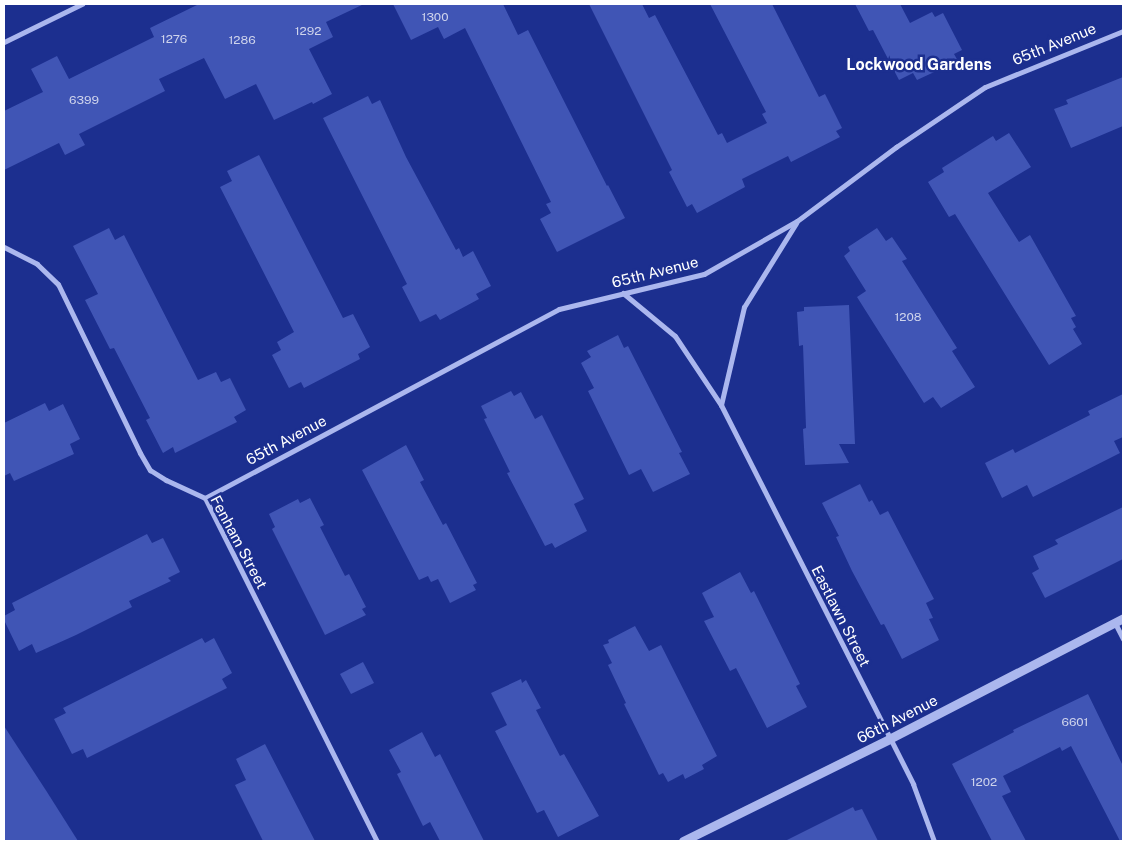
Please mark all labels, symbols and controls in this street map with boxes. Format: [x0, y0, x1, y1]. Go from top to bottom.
house number: 1300 [422, 11, 448, 25]
street label: 65th Avenue [1010, 19, 1098, 69]
house number: 1292 [295, 25, 321, 39]
house number: 1276 [161, 33, 187, 47]
house number: 1286 [228, 34, 256, 48]
district label: Lockwood Gardens [846, 55, 992, 75]
house number: 6399 [69, 94, 99, 108]
street label: 65th Avenue [610, 253, 700, 291]
house number: 1208 [894, 311, 922, 325]
street label: 65th Avenue [243, 411, 329, 469]
street label: Fenham Street [207, 492, 271, 592]
street label: Eastlawn Street [808, 562, 874, 670]
street label: 66th Avenue [854, 691, 940, 747]
house number: 6601 [1061, 716, 1089, 730]
house number: 1202 [971, 776, 997, 790]

